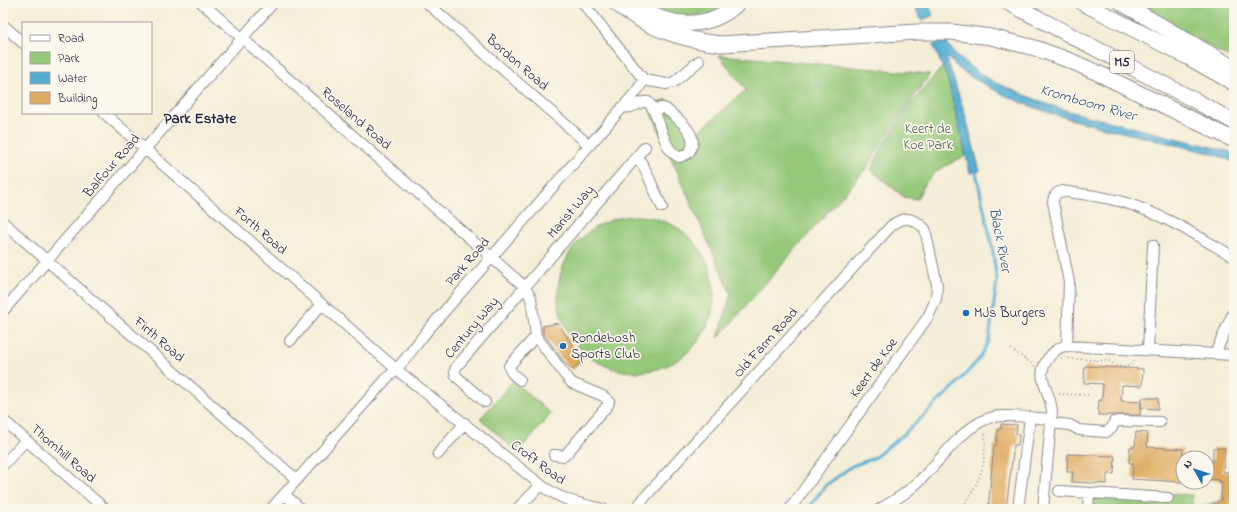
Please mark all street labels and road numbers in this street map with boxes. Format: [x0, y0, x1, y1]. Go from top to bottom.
street label: Bordon Road [480, 29, 553, 96]
road number: M5 [1110, 51, 1134, 73]
street label: Roseland Road [316, 83, 396, 156]
street label: Balfour Road [78, 129, 146, 203]
street label: Marist Way [542, 180, 601, 244]
street label: Forth Road [228, 201, 291, 260]
street label: Park Road [441, 233, 495, 291]
street label: Century Way [440, 292, 505, 364]
street label: Old Farm Road [729, 303, 804, 383]
street label: Firth Road [128, 311, 189, 368]
street label: Keert de Koe [845, 333, 903, 402]
street label: Thornhill Road [26, 419, 101, 489]
street label: Croft Road [506, 435, 570, 491]

